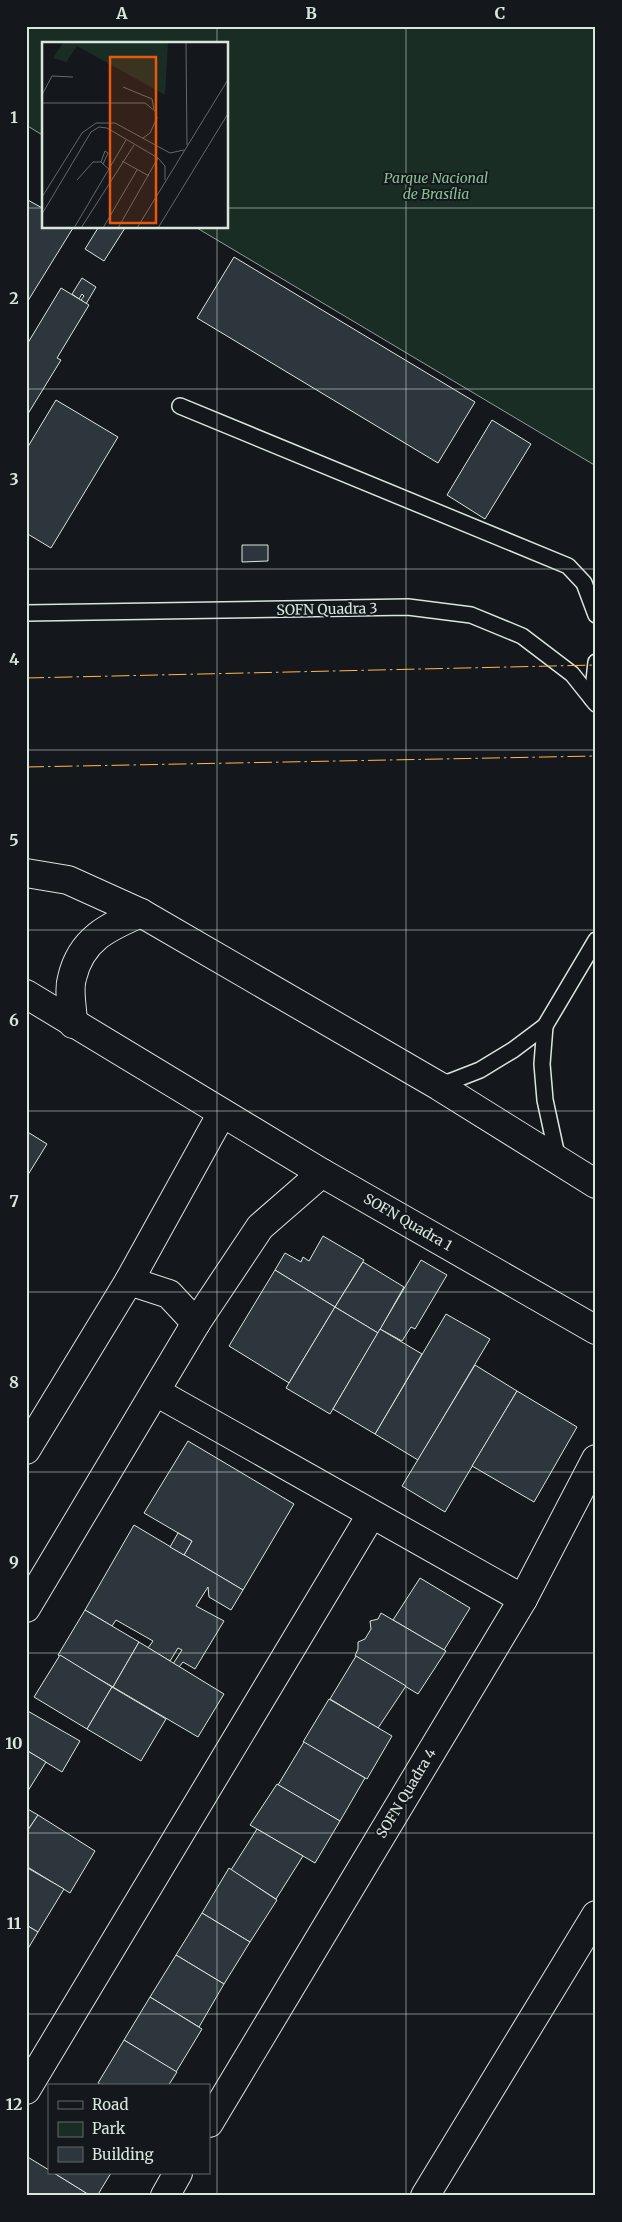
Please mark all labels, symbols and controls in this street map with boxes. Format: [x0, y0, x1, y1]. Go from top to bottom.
text: A [115, 3, 128, 23]
text: B [305, 3, 317, 23]
text: C [495, 3, 505, 23]
inset map [42, 42, 229, 229]
text: 1 [10, 107, 18, 127]
park label: Parque Nacional de Brasília [384, 169, 488, 203]
text: 2 [9, 288, 19, 308]
text: 3 [9, 469, 19, 489]
street label: SOFN Quadra 3 [276, 599, 378, 619]
text: 4 [9, 649, 19, 669]
text: 5 [9, 830, 19, 850]
text: 6 [9, 1010, 19, 1030]
street label: SOFN Quadra 1 [360, 1189, 456, 1255]
text: 7 [9, 1191, 19, 1211]
text: 8 [9, 1372, 19, 1392]
text: 9 [9, 1552, 19, 1572]
text: 10 [5, 1733, 23, 1753]
street label: SOFN Quadra 4 [372, 1744, 440, 1841]
text: 11 [7, 1913, 22, 1933]
legend [48, 2084, 210, 2174]
text: 12 [6, 2094, 22, 2114]
text: Road [92, 2095, 128, 2114]
text: Park [92, 2119, 126, 2138]
text: Building [92, 2145, 154, 2164]

